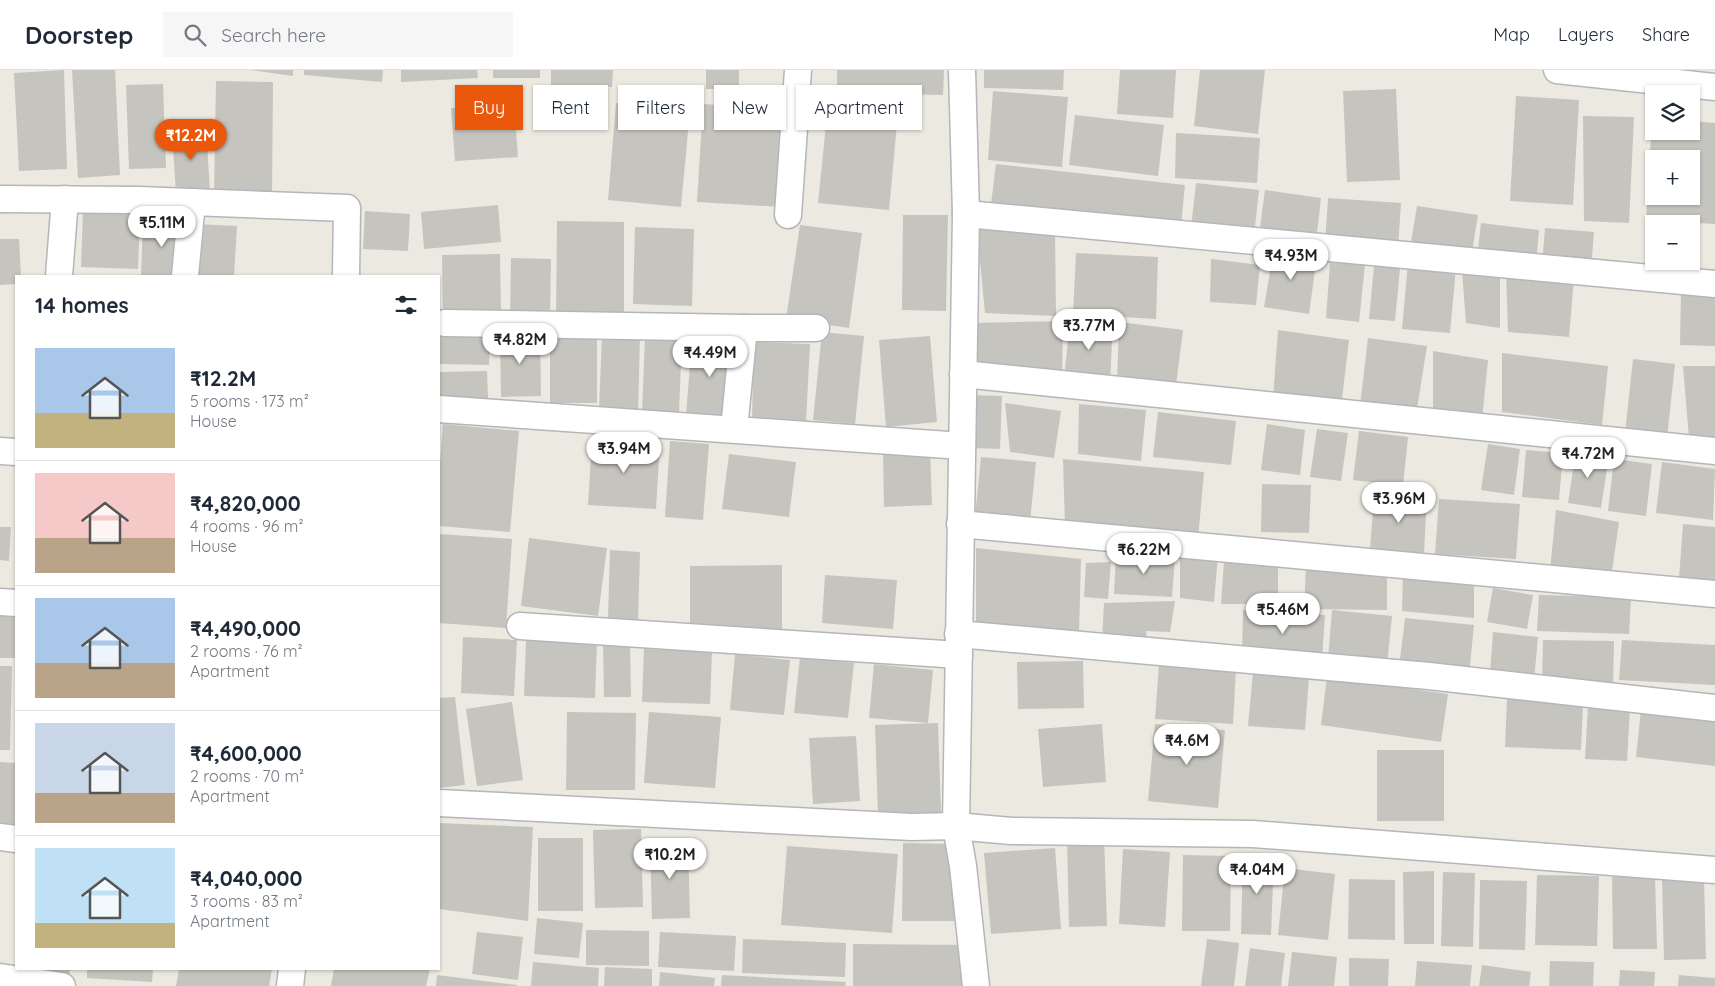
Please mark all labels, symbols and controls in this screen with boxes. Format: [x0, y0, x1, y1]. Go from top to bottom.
search box [163, 12, 513, 57]
text: Doorstep [25, 20, 133, 50]
icon: search [181, 21, 209, 49]
text: Search here [221, 23, 326, 47]
text: Map [1493, 23, 1530, 46]
text: Layers [1558, 23, 1614, 46]
text: Share [1642, 23, 1690, 46]
chip: Buy [455, 85, 523, 130]
chip: Rent [533, 85, 608, 130]
chip: Filters [618, 85, 704, 130]
chip: New [714, 85, 786, 130]
chip: Apartment [796, 85, 922, 130]
map controls [1645, 85, 1700, 270]
button: layers [1645, 85, 1700, 140]
pin: ₹12.2M [150, 118, 232, 161]
text: ₹12.2M [166, 125, 216, 145]
button: + [1645, 150, 1700, 205]
pin: ₹5.11M [121, 206, 203, 248]
text: ₹5.11M [139, 212, 185, 232]
button: − [1645, 215, 1700, 270]
pin: ₹4.93M [1250, 238, 1332, 281]
text: ₹4.93M [1264, 245, 1318, 265]
icon: filters [392, 291, 420, 319]
text: 14 homes [35, 292, 129, 318]
pin: ₹3.77M [1048, 308, 1130, 351]
text: ₹3.77M [1063, 315, 1115, 335]
pin: ₹4.82M [479, 322, 561, 365]
text: ₹4.82M [493, 329, 547, 349]
pin: ₹4.49M [669, 336, 751, 378]
text: ₹4.49M [683, 342, 737, 362]
text: ₹12.2M [190, 365, 256, 391]
icon: home [75, 368, 135, 428]
text: 5 rooms · 173 m² [190, 391, 309, 411]
text: House [190, 411, 237, 431]
pin: ₹3.94M [583, 432, 665, 474]
pin: ₹4.72M [1547, 436, 1629, 479]
text: ₹3.94M [597, 438, 651, 458]
text: ₹4.72M [1561, 443, 1615, 463]
pin: ₹3.96M [1358, 482, 1440, 524]
text: ₹3.96M [1373, 488, 1425, 508]
text: ₹4,820,000 [190, 490, 301, 516]
icon: home [75, 493, 135, 553]
text: 4 rooms · 96 m² [190, 516, 303, 536]
pin: ₹6.22M [1103, 532, 1185, 575]
text: House [190, 536, 237, 556]
text: ₹6.22M [1118, 539, 1171, 559]
pin: ₹5.46M [1242, 592, 1324, 635]
text: ₹5.46M [1257, 599, 1309, 619]
text: ₹4,490,000 [190, 615, 301, 641]
icon: home [75, 618, 135, 678]
text: 2 rooms · 76 m² [190, 641, 303, 661]
text: Apartment [190, 661, 270, 681]
pin: ₹4.6M [1152, 724, 1222, 766]
text: ₹4.6M [1165, 730, 1209, 750]
text: ₹4,600,000 [190, 740, 302, 766]
icon: home [75, 743, 135, 803]
text: 2 rooms · 70 m² [190, 766, 304, 786]
text: Apartment [190, 786, 270, 806]
pin: ₹10.2M [629, 838, 711, 880]
text: ₹10.2M [644, 844, 696, 864]
pin: ₹4.04M [1216, 852, 1298, 895]
text: ₹4.04M [1230, 859, 1284, 879]
text: ₹4,040,000 [190, 865, 302, 891]
icon: home [75, 868, 135, 928]
text: 3 rooms · 83 m² [190, 891, 303, 911]
text: Apartment [190, 911, 270, 931]

